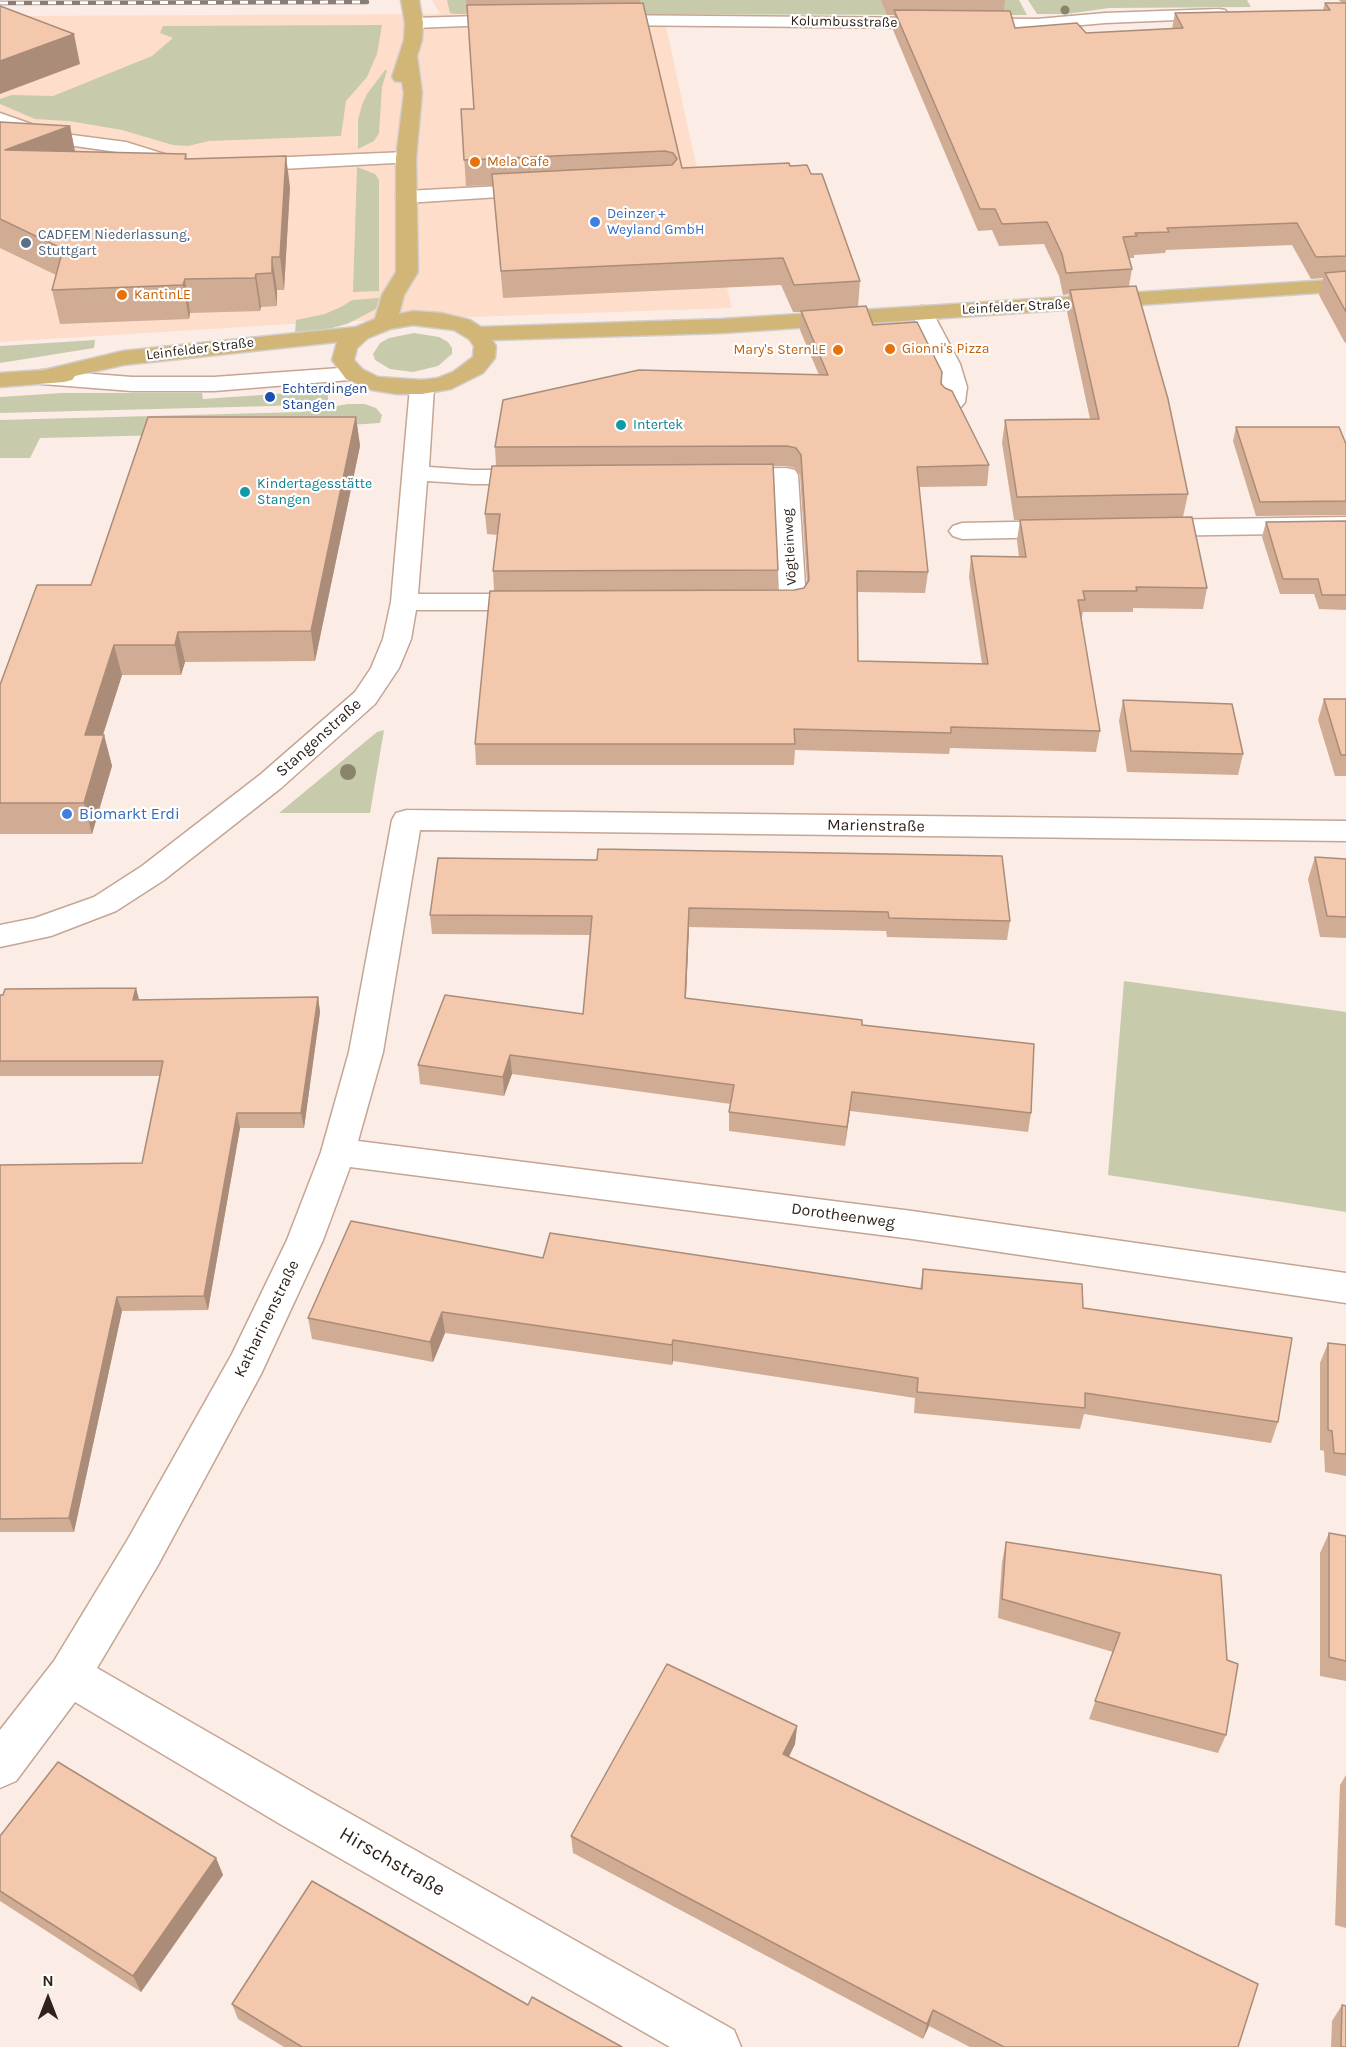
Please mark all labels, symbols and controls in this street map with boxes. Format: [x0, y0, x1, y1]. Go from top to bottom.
street label: Kolumbusstraße [790, 13, 898, 31]
place label: Mela Cafe [487, 154, 549, 170]
marker: Mela Cafe [468, 155, 482, 169]
place label: Deinzer + Weyland GmbH [607, 206, 704, 238]
marker: Deinzer + Weyland GmbH [588, 215, 602, 229]
place label: CADFEM Niederlassung, Stuttgart [38, 227, 190, 260]
marker: CADFEM Niederlassung, Stuttgart [19, 236, 33, 250]
place label: KantinLE [134, 287, 191, 303]
marker: KantinLE [115, 288, 129, 302]
street label: Leinfelder Straße [961, 296, 1071, 318]
street label: Leinfelder Straße [145, 334, 255, 364]
place label: Gionni's Pizza [902, 341, 989, 357]
place label: Mary's SternLE [733, 342, 826, 358]
marker: Gionni's Pizza [883, 342, 897, 356]
marker: Mary's SternLE [831, 343, 845, 357]
place label: Echterdingen Stangen [282, 381, 368, 413]
marker: Echterdingen Stangen [263, 390, 277, 404]
place label: Intertek [633, 417, 683, 433]
marker: Intertek [614, 418, 628, 432]
place label: Kindertagesstätte Stangen [257, 476, 372, 508]
marker: Kindertagesstätte Stangen [238, 485, 252, 499]
street label: Vögtleinweg [780, 508, 800, 586]
street label: Stangenstraße [272, 695, 366, 781]
place label: Biomarkt Erdi [79, 804, 180, 824]
marker: Biomarkt Erdi [60, 807, 74, 821]
street label: Marienstraße [827, 816, 925, 836]
street label: Dorotheenweg [790, 1199, 896, 1233]
street label: Katharinenstraße [230, 1257, 304, 1381]
street label: Hirschstraße [335, 1822, 449, 1902]
north arrow [18, 1969, 78, 2029]
text: N [42, 1971, 54, 1990]

